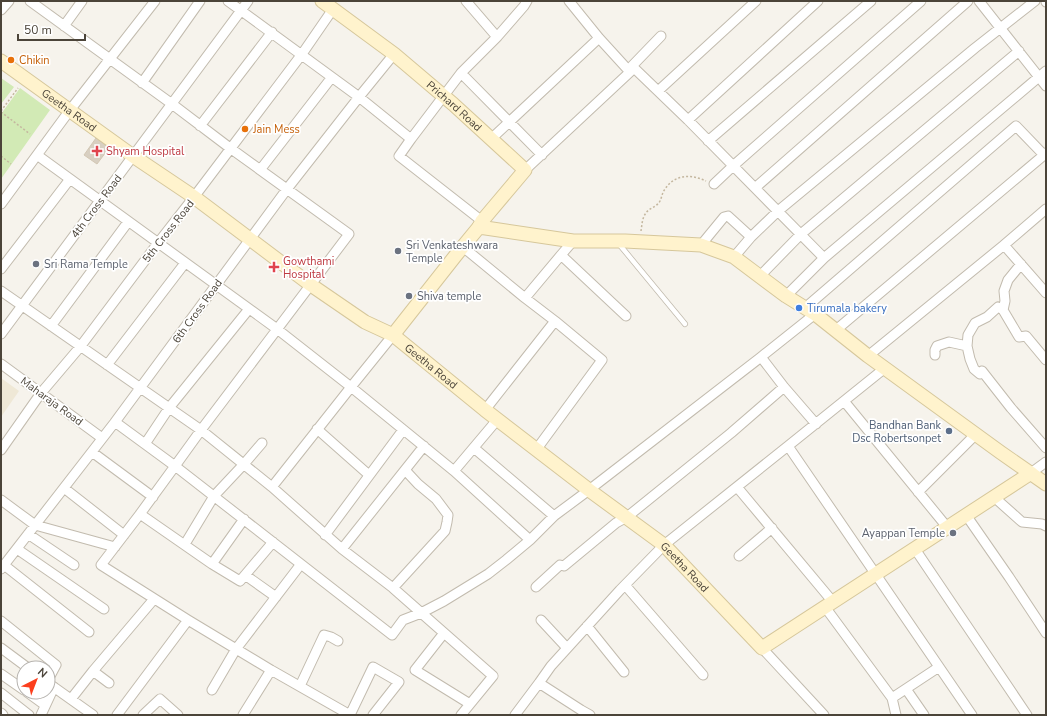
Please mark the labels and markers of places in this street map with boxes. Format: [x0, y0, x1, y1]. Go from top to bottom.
place label: Chikin [19, 53, 50, 68]
marker: Chikin [6, 55, 16, 65]
place label: Jain Mess [252, 122, 300, 137]
marker: Jain Mess [240, 124, 250, 134]
place label: Shyam Hospital [106, 144, 185, 159]
marker: Shyam Hospital [91, 145, 103, 157]
place label: Sri Venkateshwara Temple [406, 238, 498, 266]
marker: Sri Venkateshwara Temple [393, 246, 403, 256]
place label: Gowthami Hospital [283, 254, 334, 282]
place label: Sri Rama Temple [44, 257, 128, 272]
marker: Sri Rama Temple [31, 259, 41, 269]
marker: Gowthami Hospital [268, 261, 280, 273]
place label: Shiva temple [417, 289, 481, 304]
marker: Shiva temple [404, 291, 414, 301]
place label: Tirumala bakery [807, 301, 887, 316]
marker: Tirumala bakery [794, 303, 804, 313]
place label: Bandhan Bank Dsc Robertsonpet [852, 418, 941, 446]
marker: Bandhan Bank Dsc Robertsonpet [944, 426, 954, 436]
place label: Ayappan Temple [862, 526, 945, 541]
marker: Ayappan Temple [948, 528, 958, 538]

